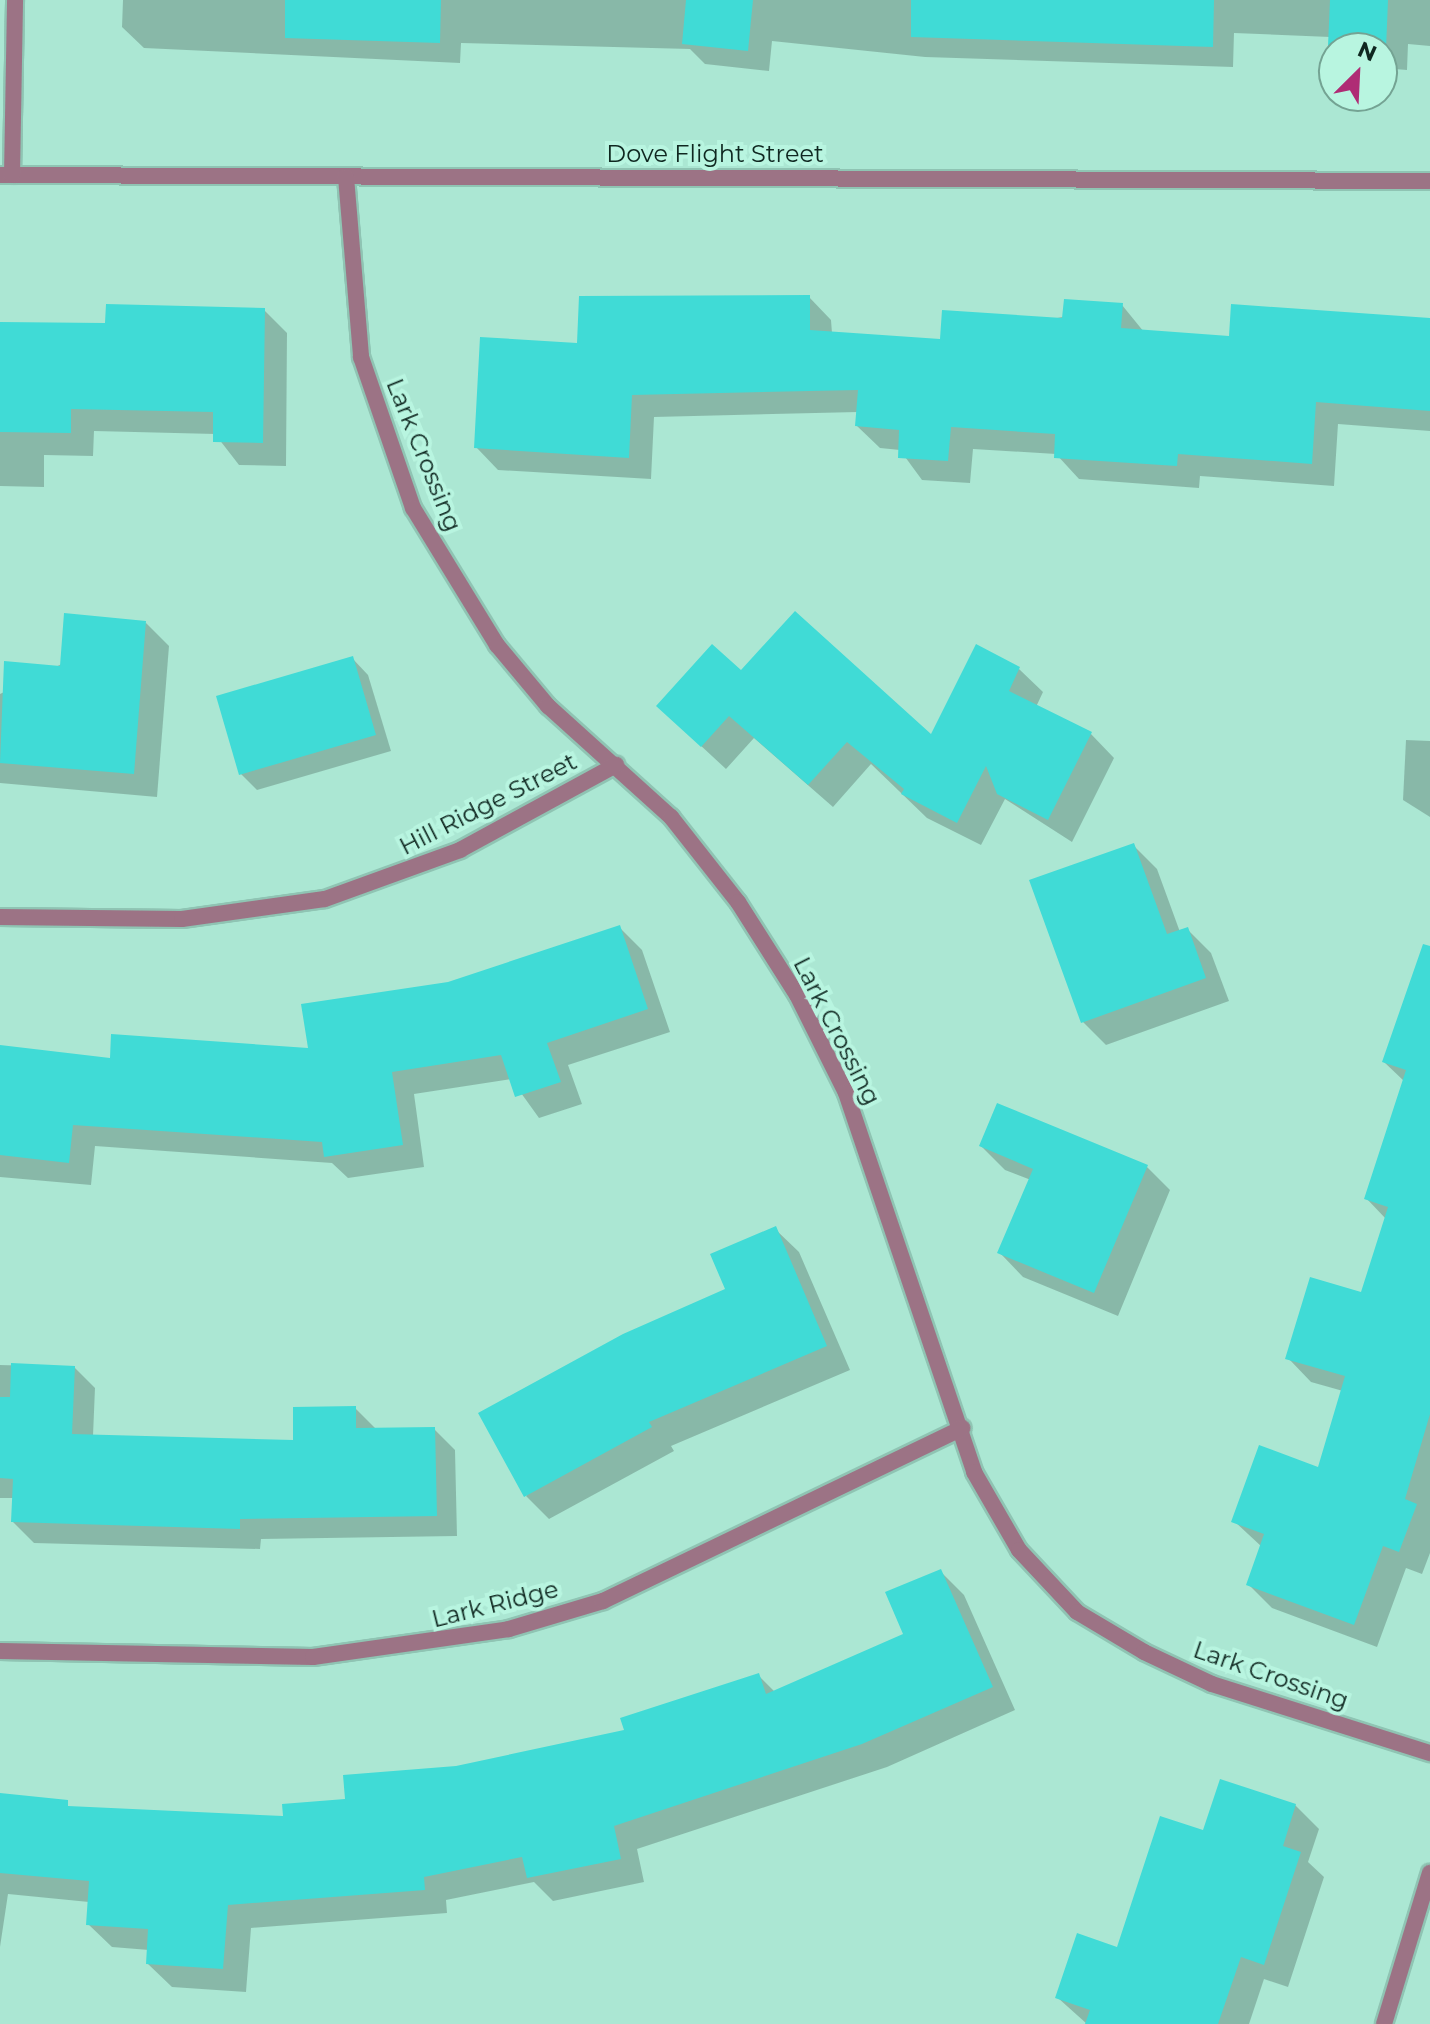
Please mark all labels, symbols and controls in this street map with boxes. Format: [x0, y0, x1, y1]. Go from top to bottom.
north arrow [1318, 32, 1398, 112]
text: N [1354, 35, 1381, 67]
street label: Dove Flight Street [606, 140, 824, 168]
street label: Lark Crossing [380, 374, 468, 536]
street label: Hill Ridge Street [395, 747, 581, 861]
street label: Lark Crossing [787, 952, 887, 1110]
street label: Lark Ridge [429, 1574, 561, 1634]
street label: Lark Crossing [1190, 1635, 1352, 1715]

